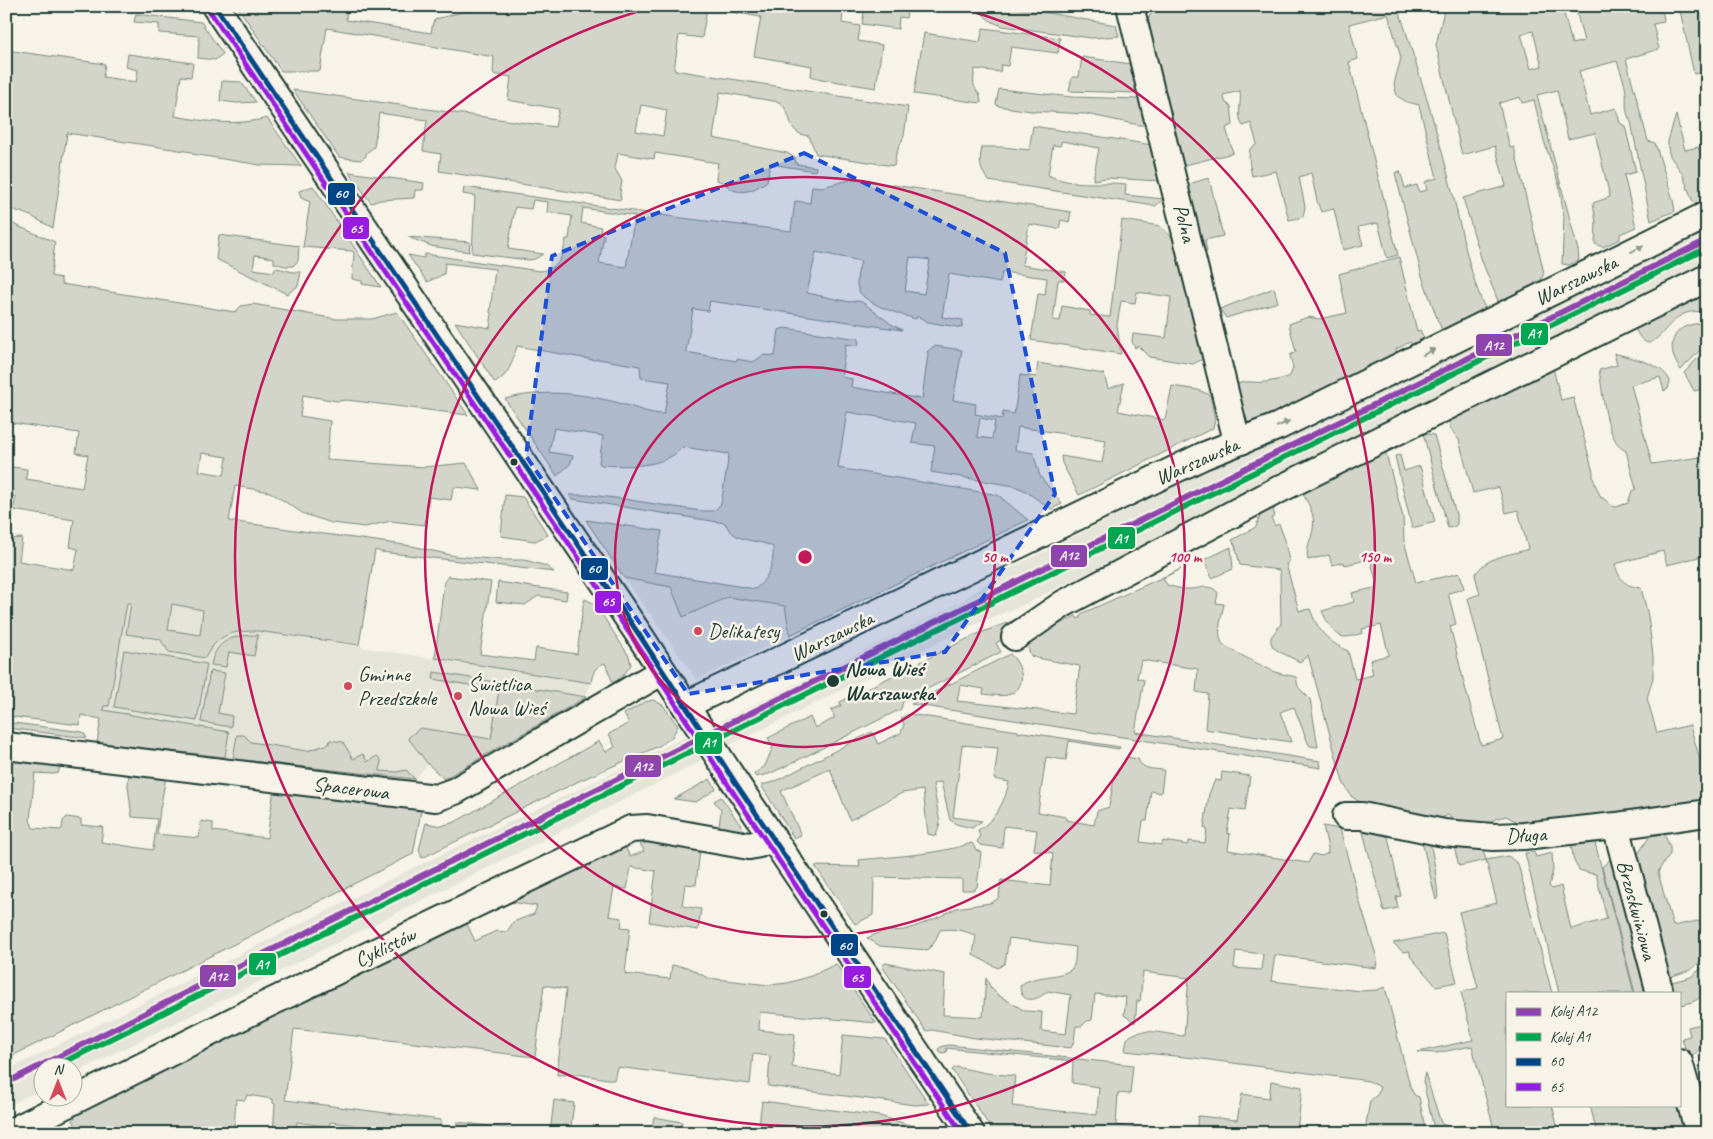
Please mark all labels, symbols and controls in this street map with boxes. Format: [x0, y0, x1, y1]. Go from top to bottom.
line badge: 60 [327, 182, 356, 206]
text: 60 [335, 185, 349, 202]
street label: Polna [1168, 201, 1203, 246]
line badge: 65 [342, 216, 370, 240]
text: 65 [350, 220, 364, 237]
one-way arrow [1630, 245, 1644, 253]
street label: Warszawska [1531, 248, 1624, 311]
line badge: A1 [1520, 322, 1549, 346]
text: A1 [1527, 325, 1542, 342]
line badge: A12 [1475, 333, 1513, 357]
text: A12 [1484, 337, 1506, 354]
one-way arrow [1422, 348, 1436, 356]
one-way arrow [1276, 420, 1290, 428]
street label: Warszawska [1151, 430, 1245, 491]
unlabelled marker [509, 457, 519, 467]
line badge: A1 [1107, 526, 1136, 550]
text: A1 [1114, 530, 1129, 547]
line badge: A12 [1050, 544, 1088, 568]
text: A12 [1059, 547, 1081, 564]
centre of rings [796, 548, 814, 566]
text: 50 m [982, 548, 1009, 567]
text: 100 m [1169, 548, 1203, 567]
text: 150 m [1359, 548, 1393, 567]
line badge: 60 [580, 557, 609, 581]
text: 60 [588, 560, 602, 577]
line badge: 65 [594, 590, 622, 614]
text: 65 [602, 593, 616, 610]
street label: Warszawska [787, 604, 880, 667]
place label: Delikatesy [708, 618, 781, 644]
marker: Delikatesy [692, 625, 704, 637]
place label: Nowa Wieś Warszawska [845, 656, 937, 706]
place label: Gminne Przedszkole [358, 661, 437, 711]
place label: Świetlica Nowa Wieś [468, 671, 549, 721]
marker: Nowa Wieś Warszawska [825, 673, 841, 689]
marker: Gminne Przedszkole [342, 680, 354, 692]
marker: Świetlica Nowa Wieś [452, 690, 464, 702]
line badge: A1 [694, 731, 723, 755]
text: A1 [702, 734, 717, 751]
line badge: A12 [624, 754, 662, 778]
text: A12 [633, 758, 655, 775]
street label: Spacerowa [311, 770, 392, 806]
street label: Długa [1505, 821, 1548, 849]
street label: Brzoskwiniowa [1611, 857, 1663, 964]
unlabelled marker [819, 909, 829, 919]
street label: Cyklistów [350, 920, 422, 973]
line badge: 60 [830, 933, 859, 957]
text: 60 [839, 937, 853, 954]
line badge: A1 [248, 952, 277, 976]
text: A1 [255, 956, 270, 973]
line badge: A12 [199, 964, 237, 988]
line badge: 65 [843, 965, 872, 989]
text: A12 [208, 968, 230, 985]
text: 65 [851, 969, 865, 986]
legend [1506, 992, 1680, 1106]
text: Kolej A12 [1550, 1002, 1598, 1021]
text: Kolej A1 [1550, 1028, 1592, 1047]
text: 60 [1550, 1052, 1565, 1071]
north arrow [32, 1056, 82, 1106]
text: N [54, 1061, 65, 1078]
text: 65 [1550, 1078, 1565, 1097]

